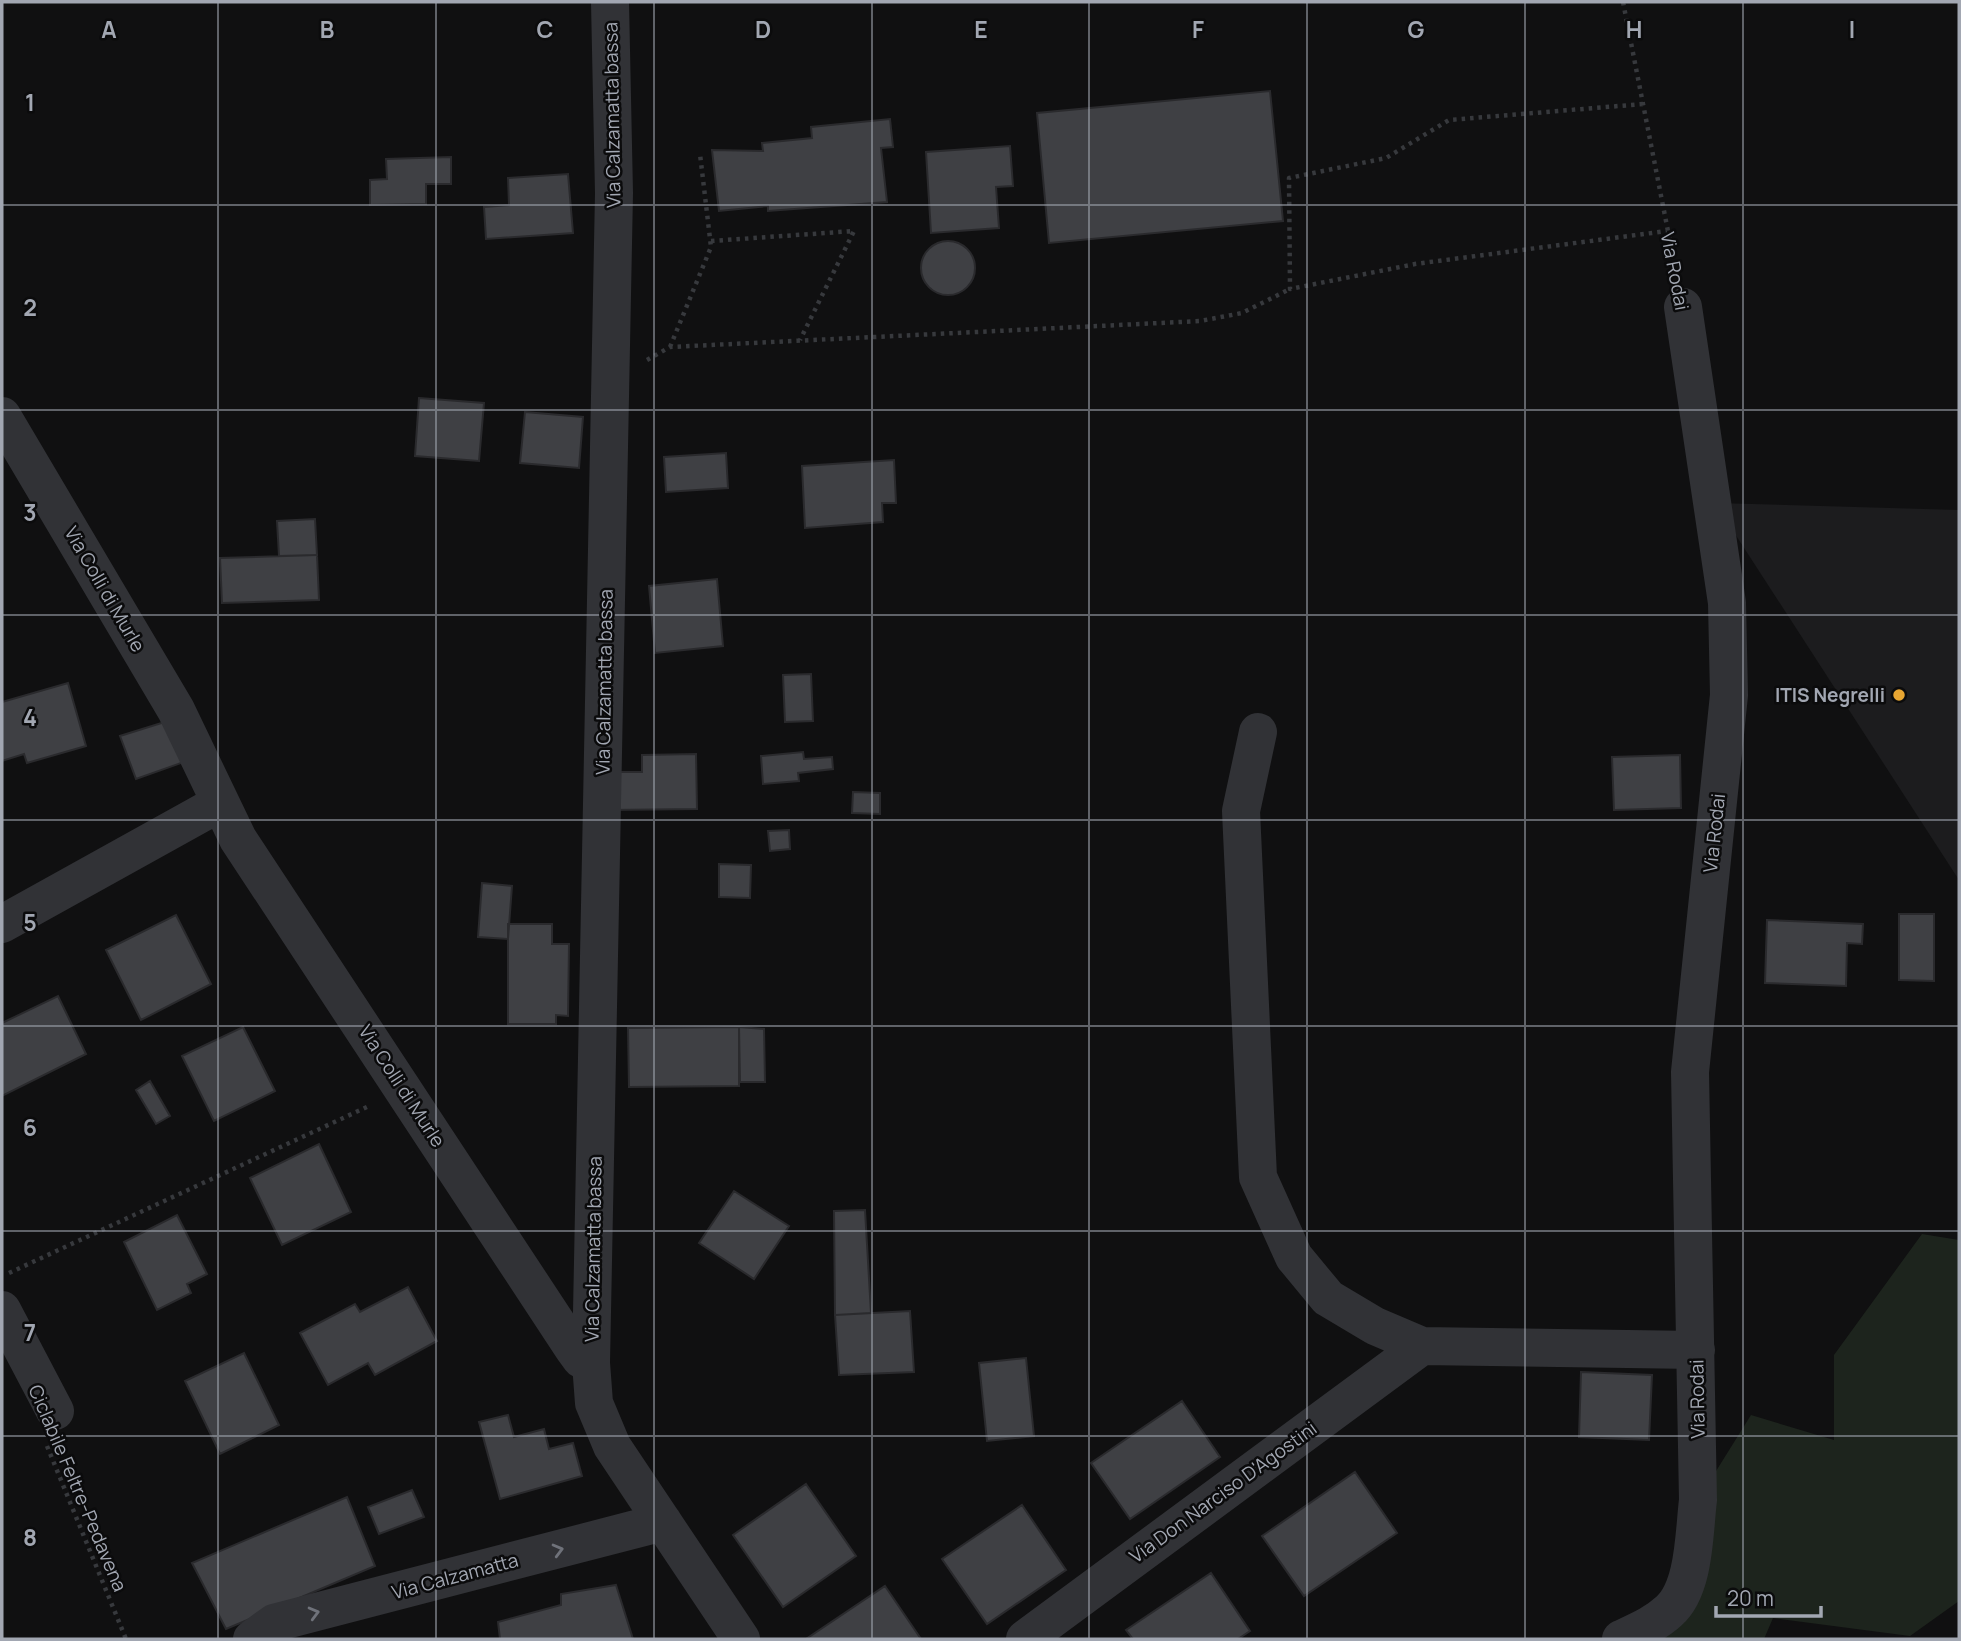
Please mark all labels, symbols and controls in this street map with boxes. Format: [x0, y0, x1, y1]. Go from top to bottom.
text: A [101, 13, 117, 45]
text: B [320, 13, 334, 45]
text: C [537, 13, 554, 45]
text: D [755, 13, 771, 45]
text: E [974, 13, 988, 45]
text: F [1192, 13, 1204, 45]
text: G [1408, 13, 1425, 45]
text: H [1626, 13, 1642, 45]
text: I [1849, 13, 1855, 45]
street label: Via Calzamatta bassa [597, 22, 627, 208]
text: 1 [25, 86, 35, 118]
street label: Via Rodai [1655, 230, 1695, 312]
text: 2 [23, 291, 37, 323]
text: 3 [23, 496, 37, 528]
street label: Via Colli di Murle [58, 521, 152, 657]
street label: Via Calzamatta bassa [589, 589, 619, 775]
place label: ITIS Negrelli [1775, 682, 1885, 708]
marker: ITIS Negrelli [1891, 687, 1907, 703]
text: 4 [23, 701, 37, 733]
street label: Via Rodai [1697, 792, 1731, 874]
text: 5 [23, 906, 37, 938]
street label: Via Colli di Murle [353, 1020, 451, 1152]
text: 6 [23, 1111, 37, 1143]
street label: Via Calzamatta bassa [578, 1156, 608, 1342]
text: 7 [24, 1316, 36, 1348]
street label: Via Rodai [1683, 1359, 1711, 1439]
street label: Ciclabile Feltre-Pedavena [23, 1381, 133, 1595]
street label: Via Don Narciso D'Agostini [1124, 1415, 1322, 1569]
text: 8 [23, 1521, 37, 1553]
one-way arrow [552, 1544, 564, 1558]
street label: Via Calzamatta [389, 1547, 521, 1605]
scale bar [1716, 1574, 1821, 1618]
text: 20 m [1727, 1584, 1774, 1612]
one-way arrow [308, 1607, 320, 1621]

